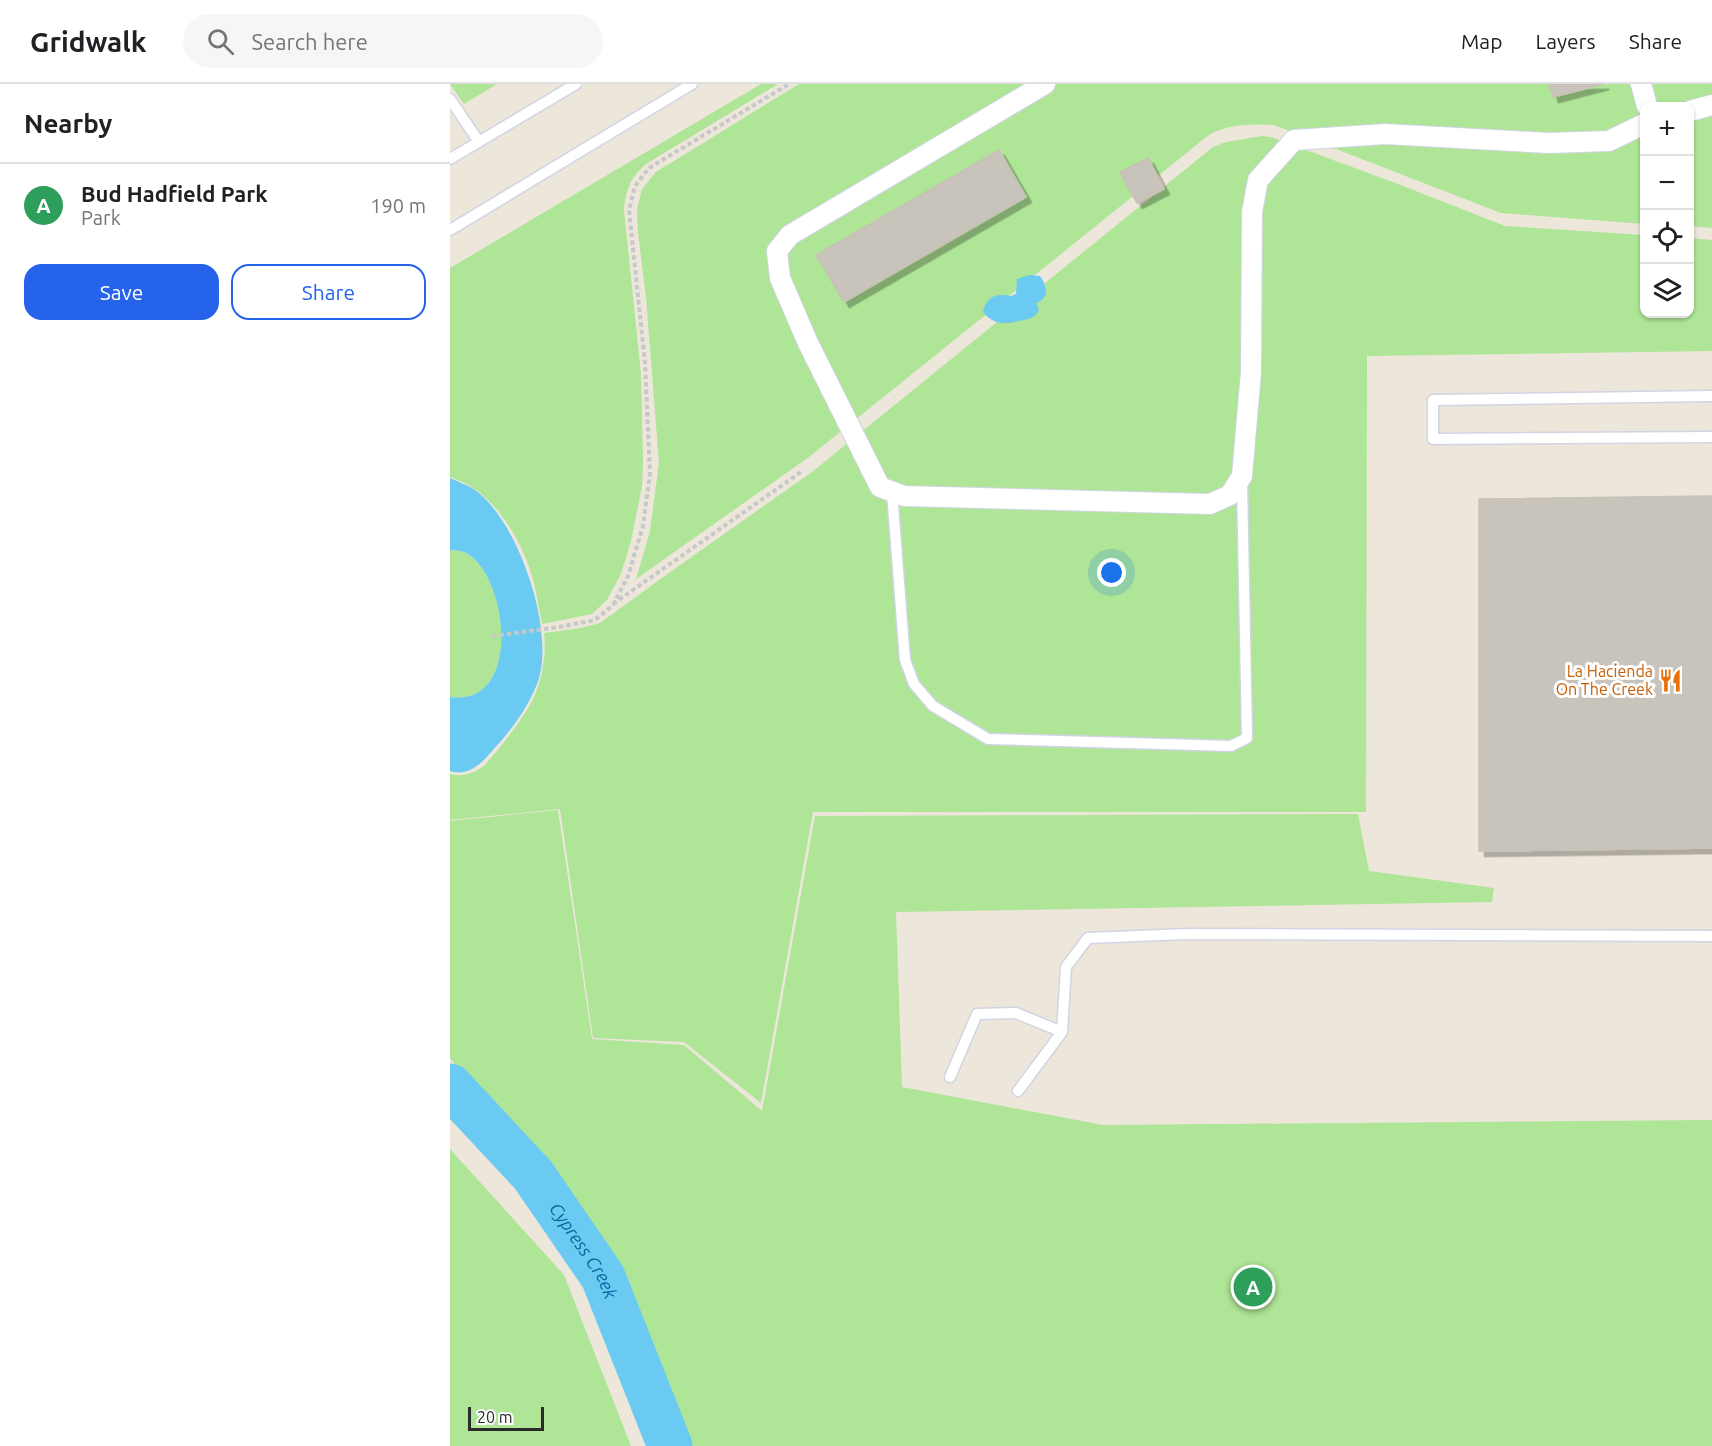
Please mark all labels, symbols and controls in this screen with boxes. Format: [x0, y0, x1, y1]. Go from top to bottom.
search box [183, 14, 603, 68]
icon: search [204, 25, 237, 58]
text: Gridwalk [30, 26, 147, 57]
text: Search here [252, 29, 368, 54]
text: Map [1461, 29, 1502, 53]
text: Layers [1535, 29, 1596, 53]
text: Share [1629, 29, 1682, 53]
map controls [1640, 102, 1694, 318]
button: + [1640, 102, 1694, 156]
text: Nearby [24, 109, 112, 138]
button: − [1640, 156, 1694, 210]
text: Bud Hadfield Park [81, 181, 268, 206]
text: A [36, 194, 51, 217]
text: 190 m [370, 194, 426, 217]
text: Park [81, 206, 121, 229]
button: locate [1640, 210, 1694, 264]
button: Save [24, 264, 219, 320]
button: Share [231, 264, 426, 320]
button: layers [1640, 264, 1694, 318]
your location [1097, 558, 1126, 587]
place label: La Hacienda On The Creek [1556, 662, 1653, 698]
restaurant icon: La Hacienda On The Creek [1658, 667, 1684, 693]
water label: Cypress Creek [546, 1199, 622, 1302]
pin: A [1234, 1264, 1272, 1310]
scale bar [468, 1404, 544, 1432]
text: 20 m [477, 1408, 513, 1426]

